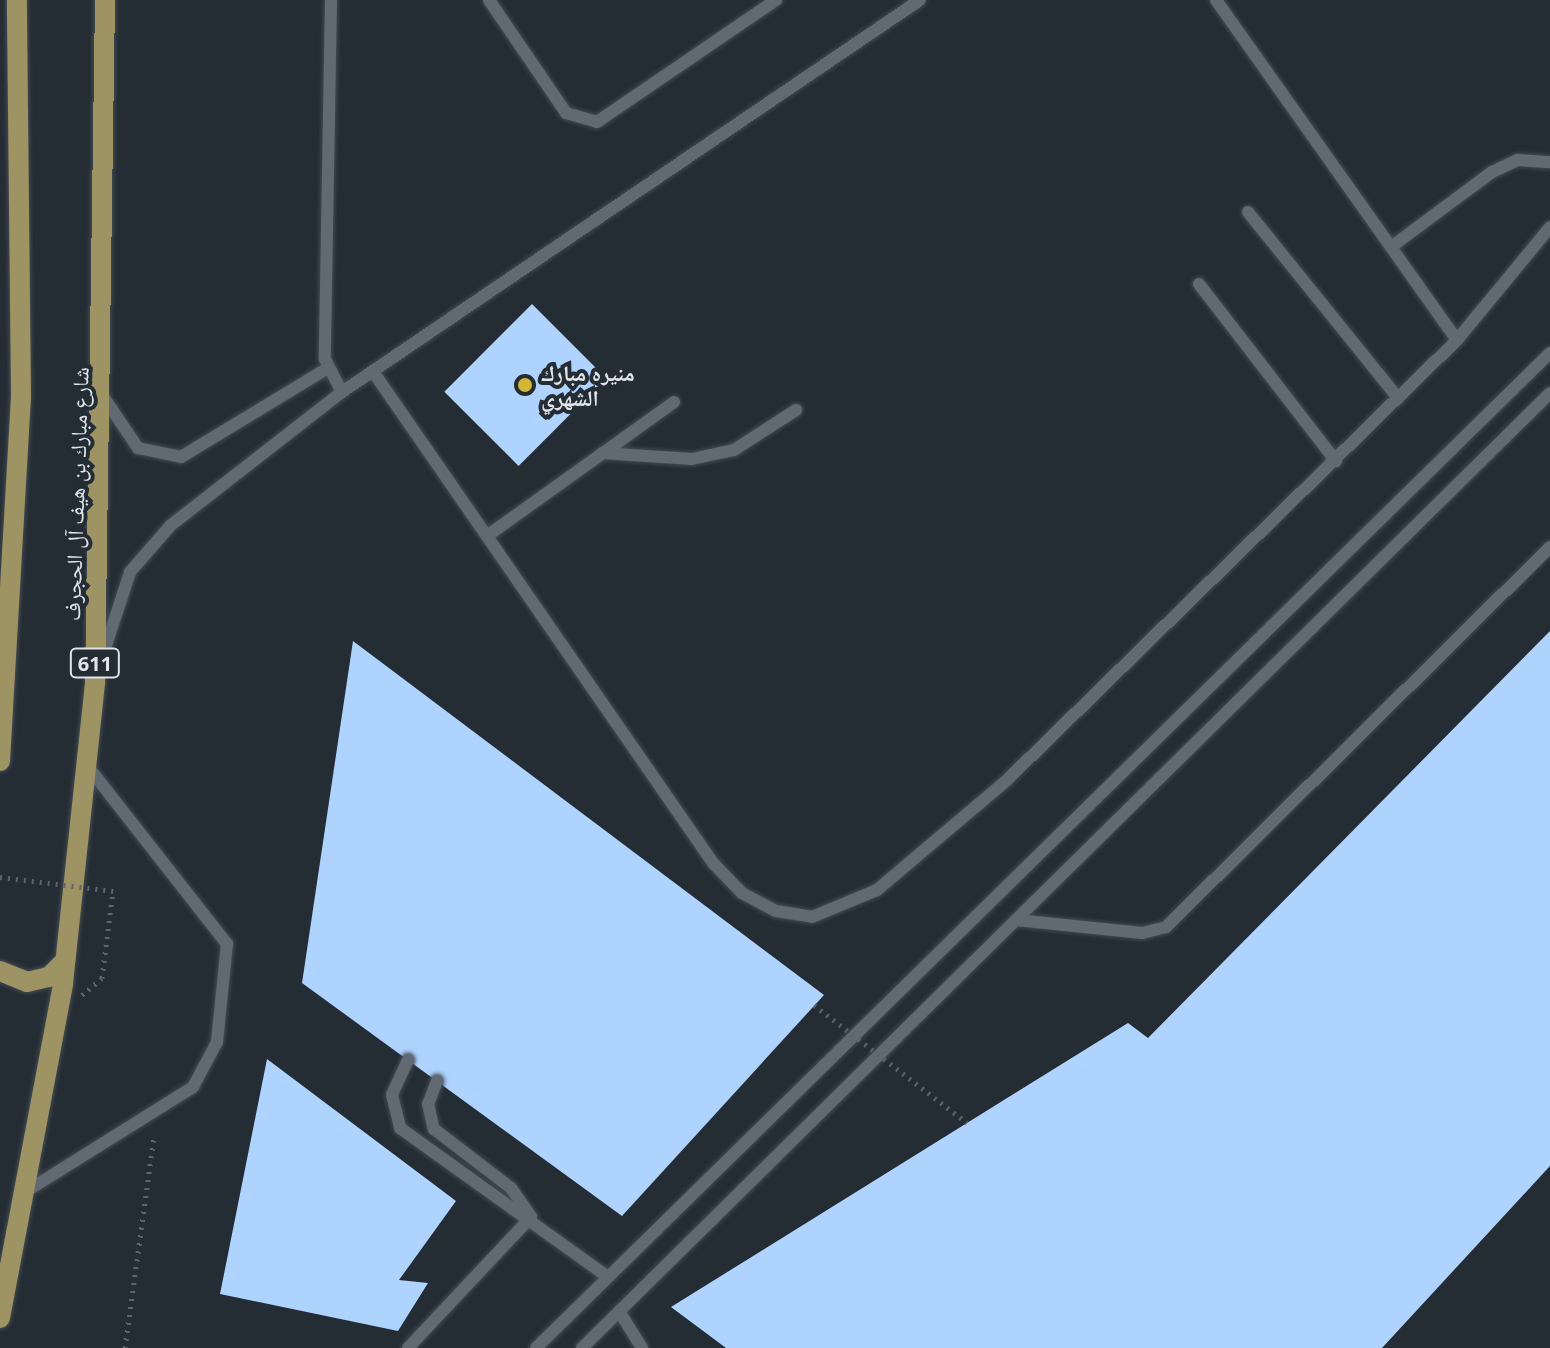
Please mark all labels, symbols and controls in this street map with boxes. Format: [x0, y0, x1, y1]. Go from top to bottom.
place label: منيره مبارك الشهري [541, 359, 635, 410]
street label: شارع مبارك بن هيف آل الحجرف [58, 366, 94, 622]
marker: منيره مبارك الشهري [516, 376, 534, 394]
road number: 611 [69, 647, 121, 679]

